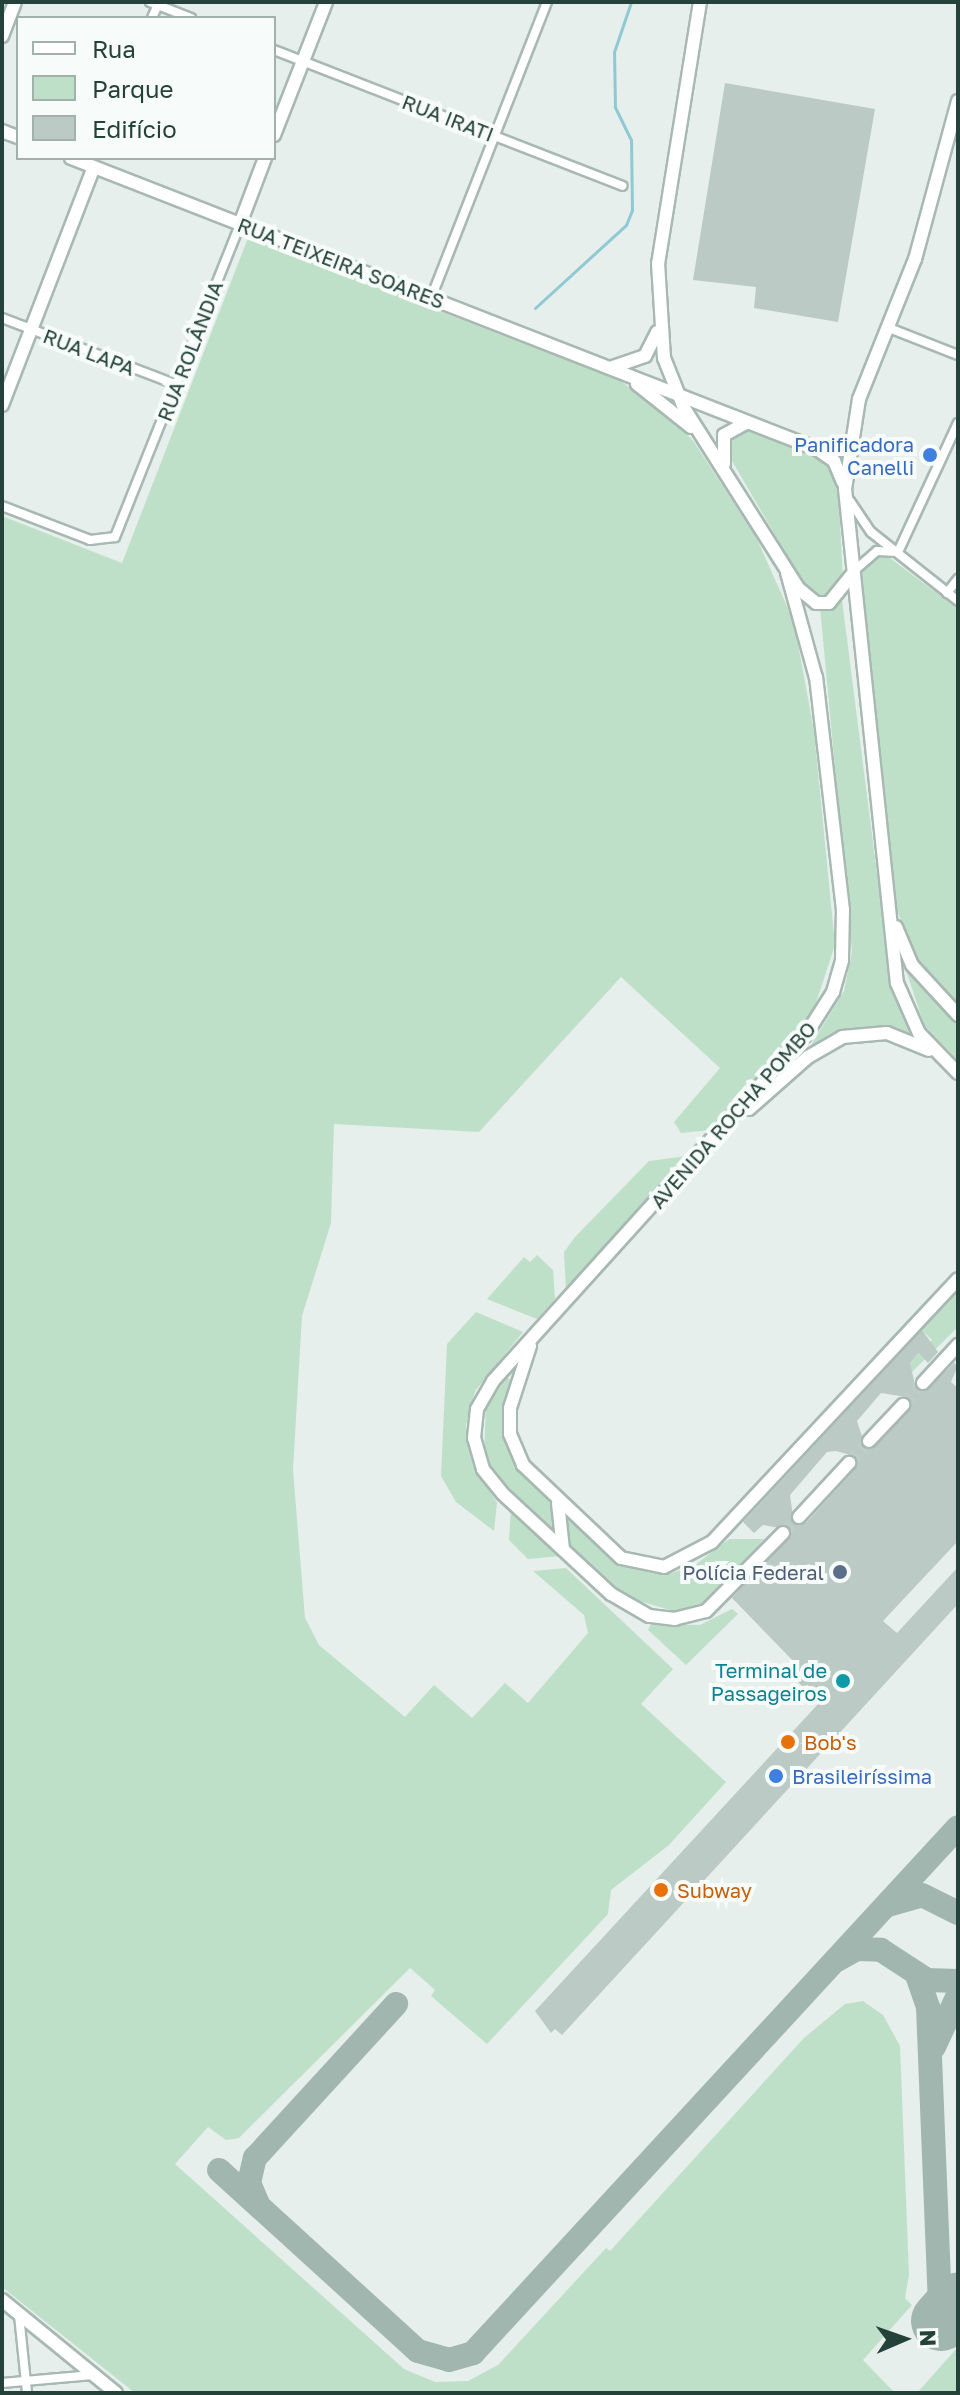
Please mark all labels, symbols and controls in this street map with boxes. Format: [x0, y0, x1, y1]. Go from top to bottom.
legend [16, 16, 276, 160]
text: Rua [92, 34, 136, 63]
text: Parque [92, 74, 173, 103]
street label: RUA IRATI [399, 90, 497, 146]
text: Edifício [92, 114, 177, 143]
street label: RUA TEIXEIRA SOARES [234, 212, 448, 314]
street label: RUA ROLÂNDIA [152, 277, 228, 425]
street label: RUA LAPA [40, 324, 138, 380]
place label: Panificadora Canelli [794, 432, 914, 479]
marker: Panificadora Canelli [921, 446, 939, 464]
street label: AVENIDA ROCHA POMBO [645, 1017, 821, 1213]
place label: Polícia Federal [682, 1560, 824, 1584]
marker: Polícia Federal [831, 1563, 849, 1581]
place label: Terminal de Passageiros [711, 1658, 827, 1705]
marker: Terminal de Passageiros [834, 1672, 852, 1690]
place label: Bob's [804, 1730, 856, 1754]
marker: Bob's [779, 1733, 797, 1751]
place label: Brasileiríssima [792, 1764, 932, 1788]
marker: Brasileiríssima [767, 1767, 785, 1785]
place label: Subway [677, 1878, 752, 1902]
marker: Subway [652, 1881, 670, 1899]
north arrow [864, 2299, 944, 2379]
text: N [915, 2329, 942, 2347]

